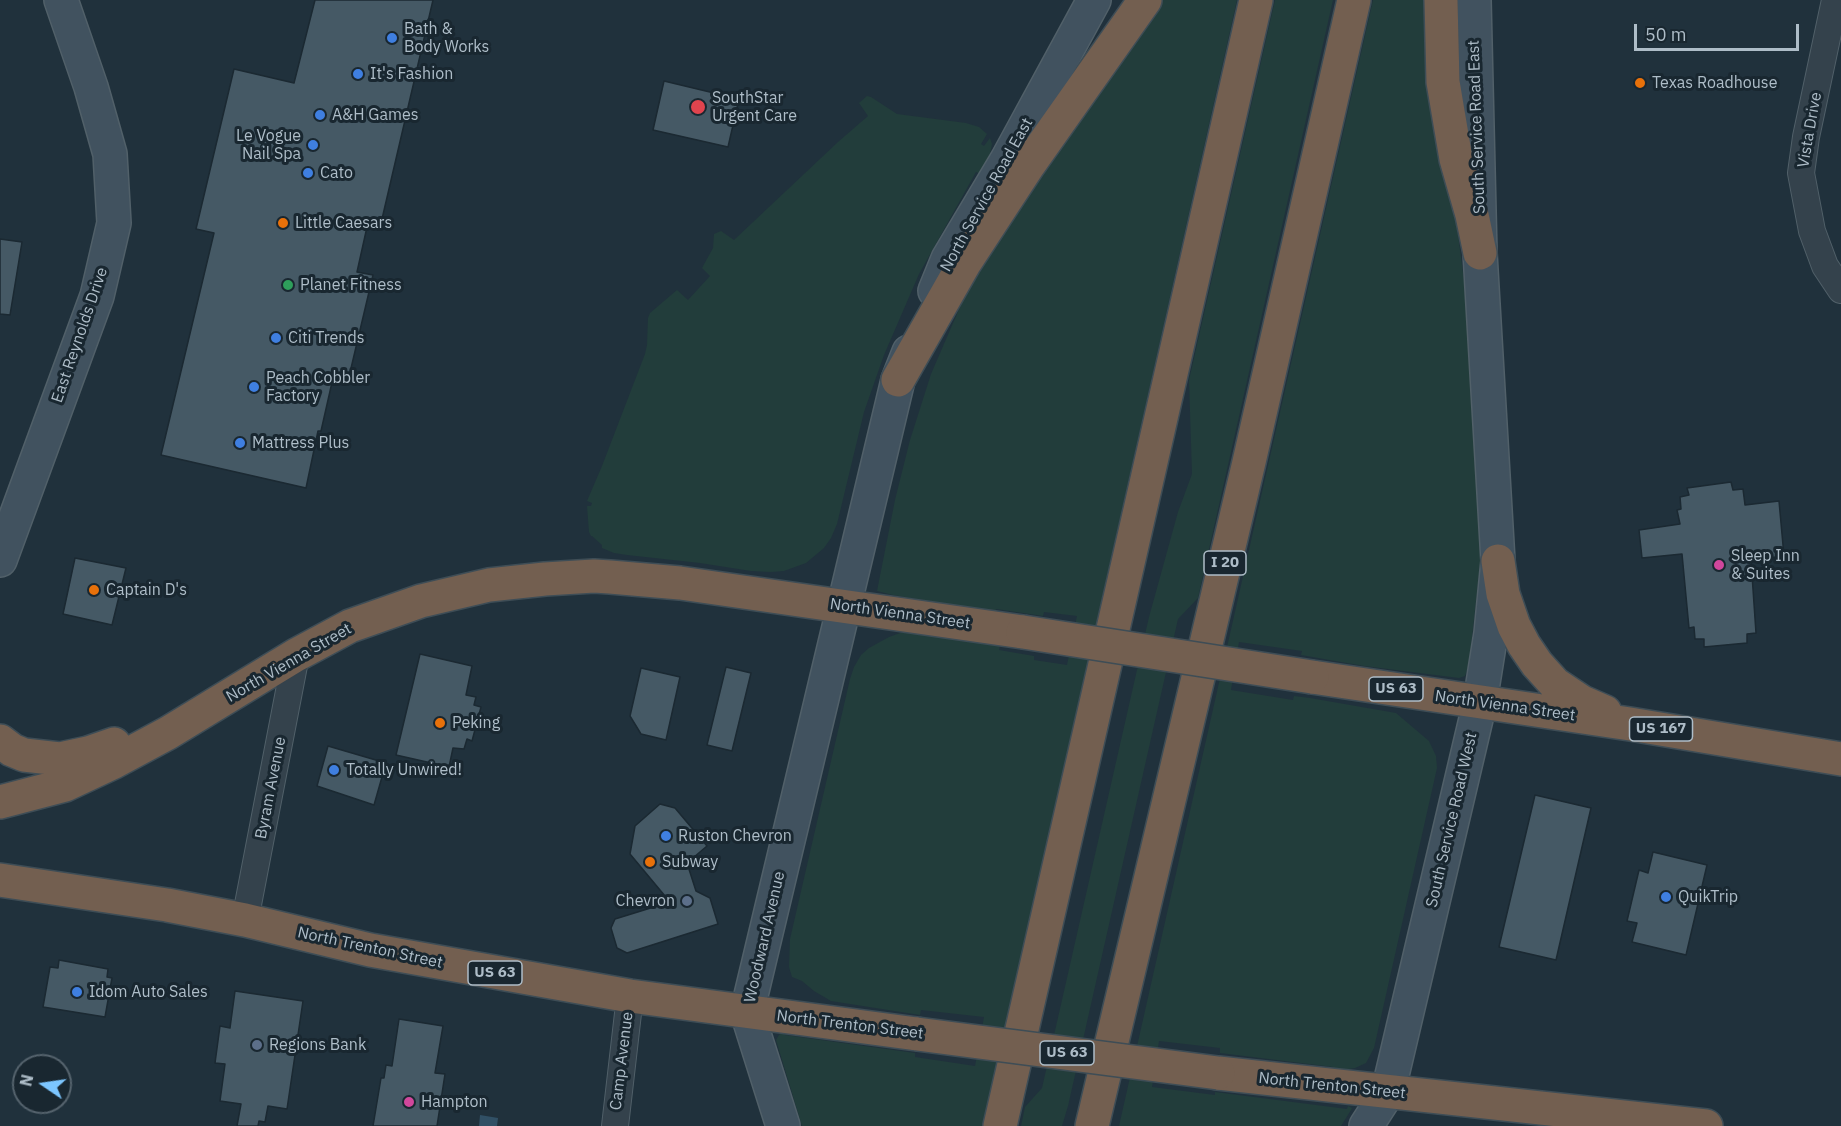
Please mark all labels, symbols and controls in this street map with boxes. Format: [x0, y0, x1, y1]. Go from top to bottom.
scale bar [1637, 12, 1802, 50]
place label: Bath & Body Works [404, 19, 489, 57]
text: 50 m [1645, 23, 1687, 46]
marker: Bath & Body Works [385, 31, 399, 45]
street label: South Service Road East [1464, 40, 1490, 214]
place label: It's Fashion [370, 64, 453, 84]
marker: It's Fashion [351, 67, 365, 81]
place label: Texas Roadhouse [1652, 73, 1777, 93]
marker: Texas Roadhouse [1633, 76, 1647, 90]
place label: SouthStar Urgent Care [712, 88, 797, 126]
street label: Vista Drive [1794, 91, 1826, 169]
marker: SouthStar Urgent Care [689, 98, 707, 116]
place label: A&H Games [332, 105, 418, 125]
marker: A&H Games [313, 108, 327, 122]
street label: North Service Road East [937, 115, 1037, 275]
place label: Le Vogue Nail Spa [236, 126, 301, 164]
marker: Le Vogue Nail Spa [306, 138, 320, 152]
place label: Cato [320, 163, 353, 183]
marker: Cato [301, 166, 315, 180]
place label: Little Caesars [295, 213, 392, 233]
marker: Little Caesars [276, 216, 290, 230]
street label: East Reynolds Drive [48, 265, 112, 405]
place label: Planet Fitness [300, 275, 402, 295]
marker: Planet Fitness [281, 278, 295, 292]
place label: Citi Trends [288, 328, 364, 348]
marker: Citi Trends [269, 331, 283, 345]
place label: Peach Cobbler Factory [266, 368, 370, 406]
marker: Peach Cobbler Factory [247, 380, 261, 394]
place label: Mattress Plus [252, 433, 349, 453]
marker: Mattress Plus [233, 436, 247, 450]
place label: Sleep Inn & Suites [1731, 546, 1800, 584]
road number: I 20 [1204, 551, 1246, 575]
marker: Sleep Inn & Suites [1712, 558, 1726, 572]
place label: Captain D's [106, 580, 187, 600]
marker: Captain D's [87, 583, 101, 597]
street label: North Vienna Street [829, 595, 971, 633]
street label: North Vienna Street [223, 619, 355, 707]
road number: US 63 [1369, 677, 1423, 701]
street label: North Vienna Street [1434, 687, 1576, 725]
place label: Peking [452, 713, 500, 733]
marker: Peking [433, 716, 447, 730]
road number: US 167 [1630, 717, 1692, 741]
street label: South Service Road West [1423, 731, 1481, 909]
street label: Byram Avenue [252, 735, 290, 841]
place label: Totally Unwired! [346, 760, 462, 780]
marker: Totally Unwired! [327, 763, 341, 777]
place label: Ruston Chevron [678, 826, 792, 846]
marker: Ruston Chevron [659, 829, 673, 843]
place label: Subway [662, 852, 718, 872]
marker: Subway [643, 855, 657, 869]
street label: Woodward Avenue [741, 869, 789, 1005]
place label: QuikTrip [1678, 887, 1738, 907]
marker: QuikTrip [1659, 890, 1673, 904]
place label: Chevron [616, 891, 675, 911]
marker: Chevron [680, 894, 694, 908]
street label: North Trenton Street [296, 923, 444, 973]
road number: US 63 [468, 961, 522, 985]
place label: Idom Auto Sales [89, 982, 208, 1002]
marker: Idom Auto Sales [70, 985, 84, 999]
street label: North Trenton Street [775, 1006, 925, 1044]
street label: Camp Avenue [606, 1011, 638, 1111]
place label: Regions Bank [269, 1035, 366, 1055]
marker: Regions Bank [250, 1038, 264, 1052]
road number: US 63 [1040, 1041, 1094, 1065]
north arrow [12, 1054, 72, 1114]
street label: North Trenton Street [1257, 1069, 1407, 1103]
text: N [15, 1073, 37, 1088]
place label: Hampton [421, 1092, 488, 1112]
marker: Hampton [402, 1095, 416, 1109]

